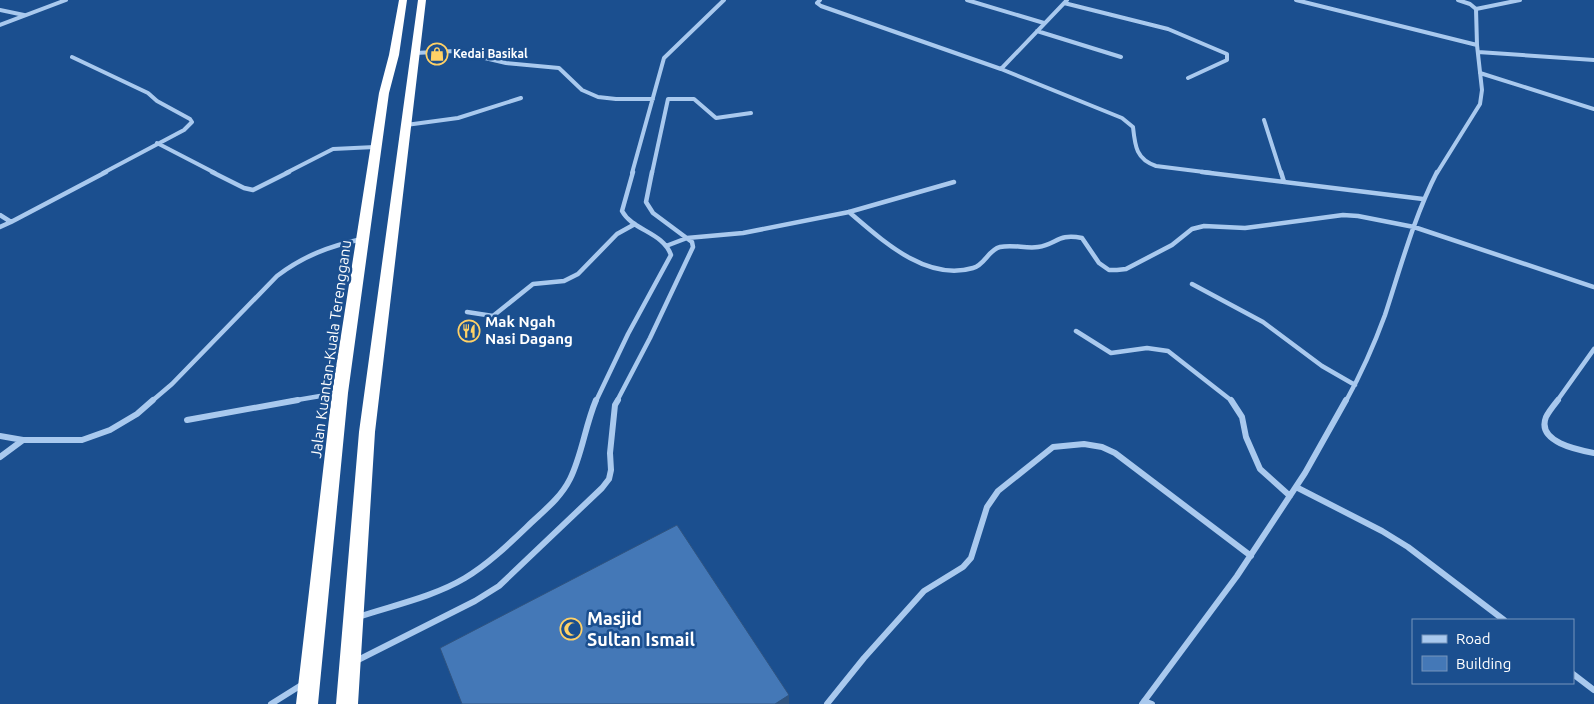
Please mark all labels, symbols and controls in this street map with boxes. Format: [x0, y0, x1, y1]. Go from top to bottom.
shop icon: Kedai Basikal [425, 42, 449, 66]
place label: Kedai Basikal [453, 47, 528, 60]
street label: Jalan Kuantan-Kuala Terengganu [307, 239, 354, 459]
place label: Mak Ngah Nasi Dagang [485, 313, 573, 347]
restaurant icon: Mak Ngah Nasi Dagang [457, 319, 481, 343]
place label: Masjid Sultan Ismail [587, 608, 695, 649]
mosque icon: Masjid Sultan Ismail [559, 617, 583, 641]
legend [1412, 619, 1574, 684]
text: Road [1456, 630, 1491, 647]
text: Building [1456, 655, 1511, 672]

